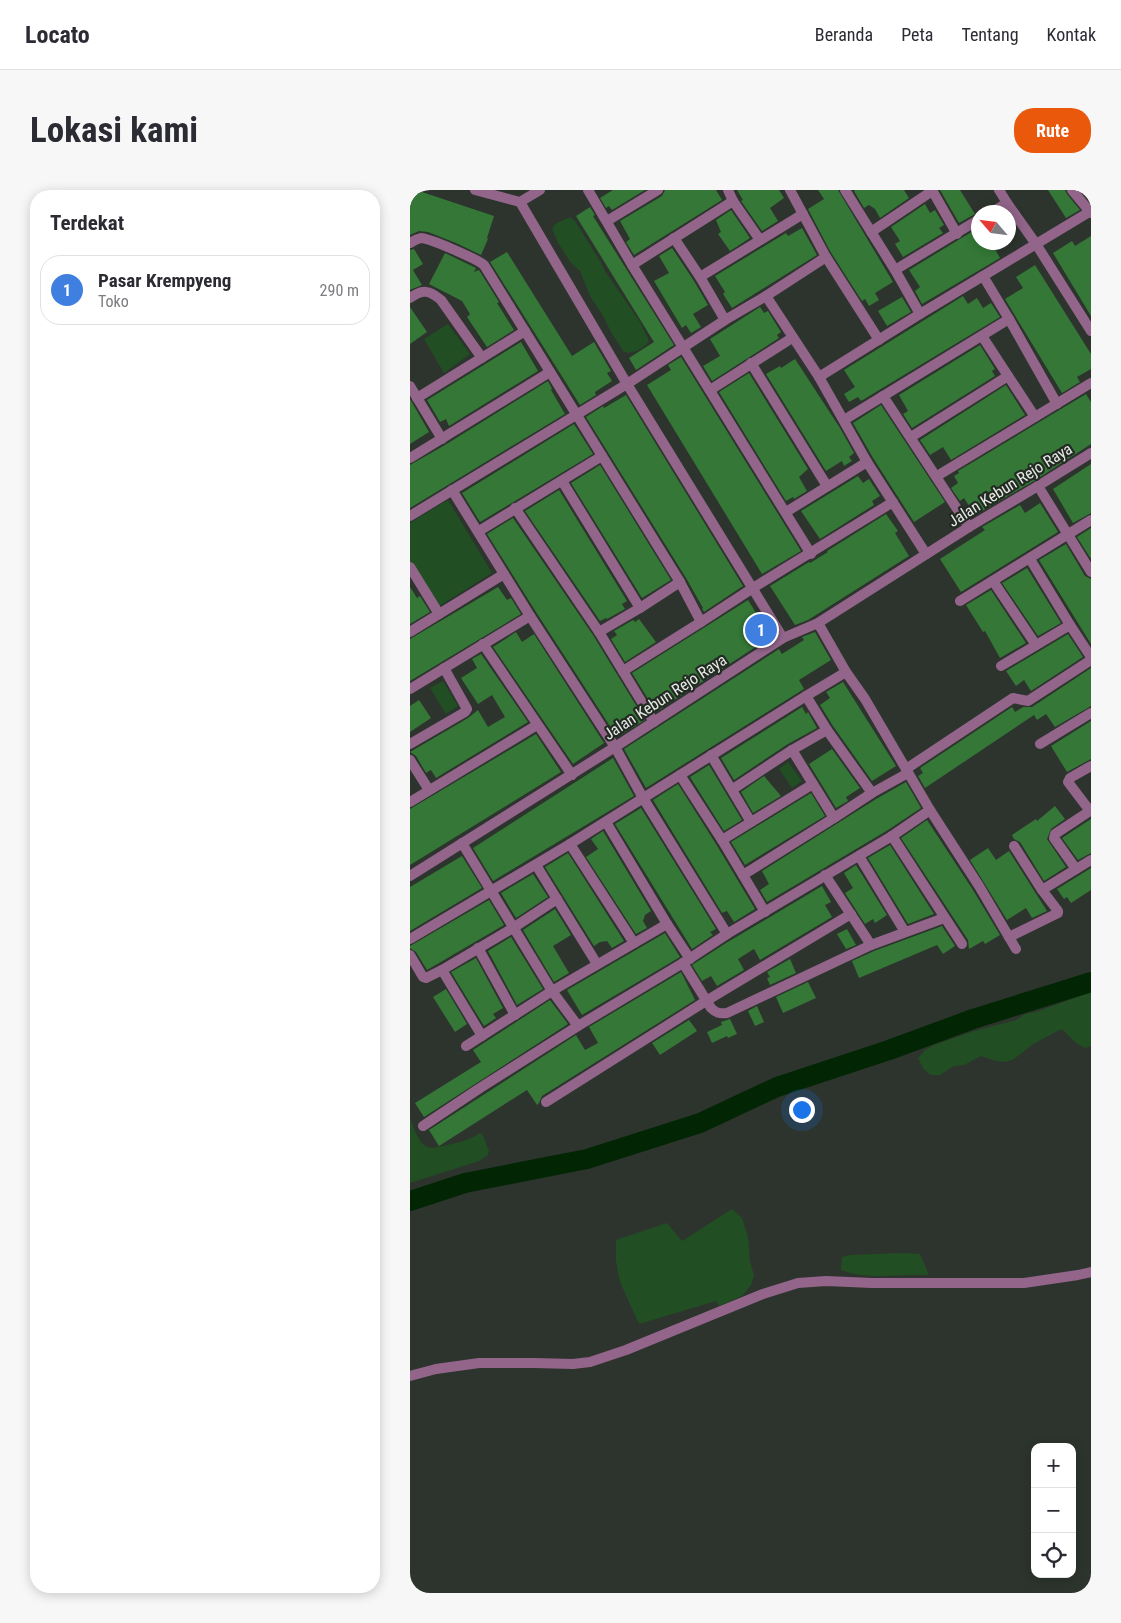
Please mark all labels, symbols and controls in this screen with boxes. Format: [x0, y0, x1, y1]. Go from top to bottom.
text: Locato [25, 21, 90, 49]
text: Beranda [815, 24, 873, 45]
text: Peta [901, 24, 933, 45]
text: Tentang [961, 24, 1019, 45]
text: Kontak [1047, 24, 1096, 45]
button: Rute [1014, 108, 1091, 153]
text: Lokasi kami [30, 110, 198, 151]
north arrow [971, 205, 1016, 250]
text: Terdekat [50, 211, 124, 235]
text: Pasar Krempyeng [98, 269, 231, 292]
text: 1 [63, 281, 71, 300]
text: 290 m [320, 281, 359, 300]
text: Toko [98, 292, 129, 311]
street label: Jalan Kebun Rejo Raya [944, 439, 1076, 531]
pin: 1 [745, 611, 777, 649]
street label: Jalan Kebun Rejo Raya [600, 650, 730, 744]
your location [789, 1097, 815, 1123]
map controls [1031, 1443, 1076, 1578]
button: + [1031, 1443, 1076, 1488]
button: − [1031, 1488, 1076, 1533]
button: locate [1031, 1533, 1076, 1578]

